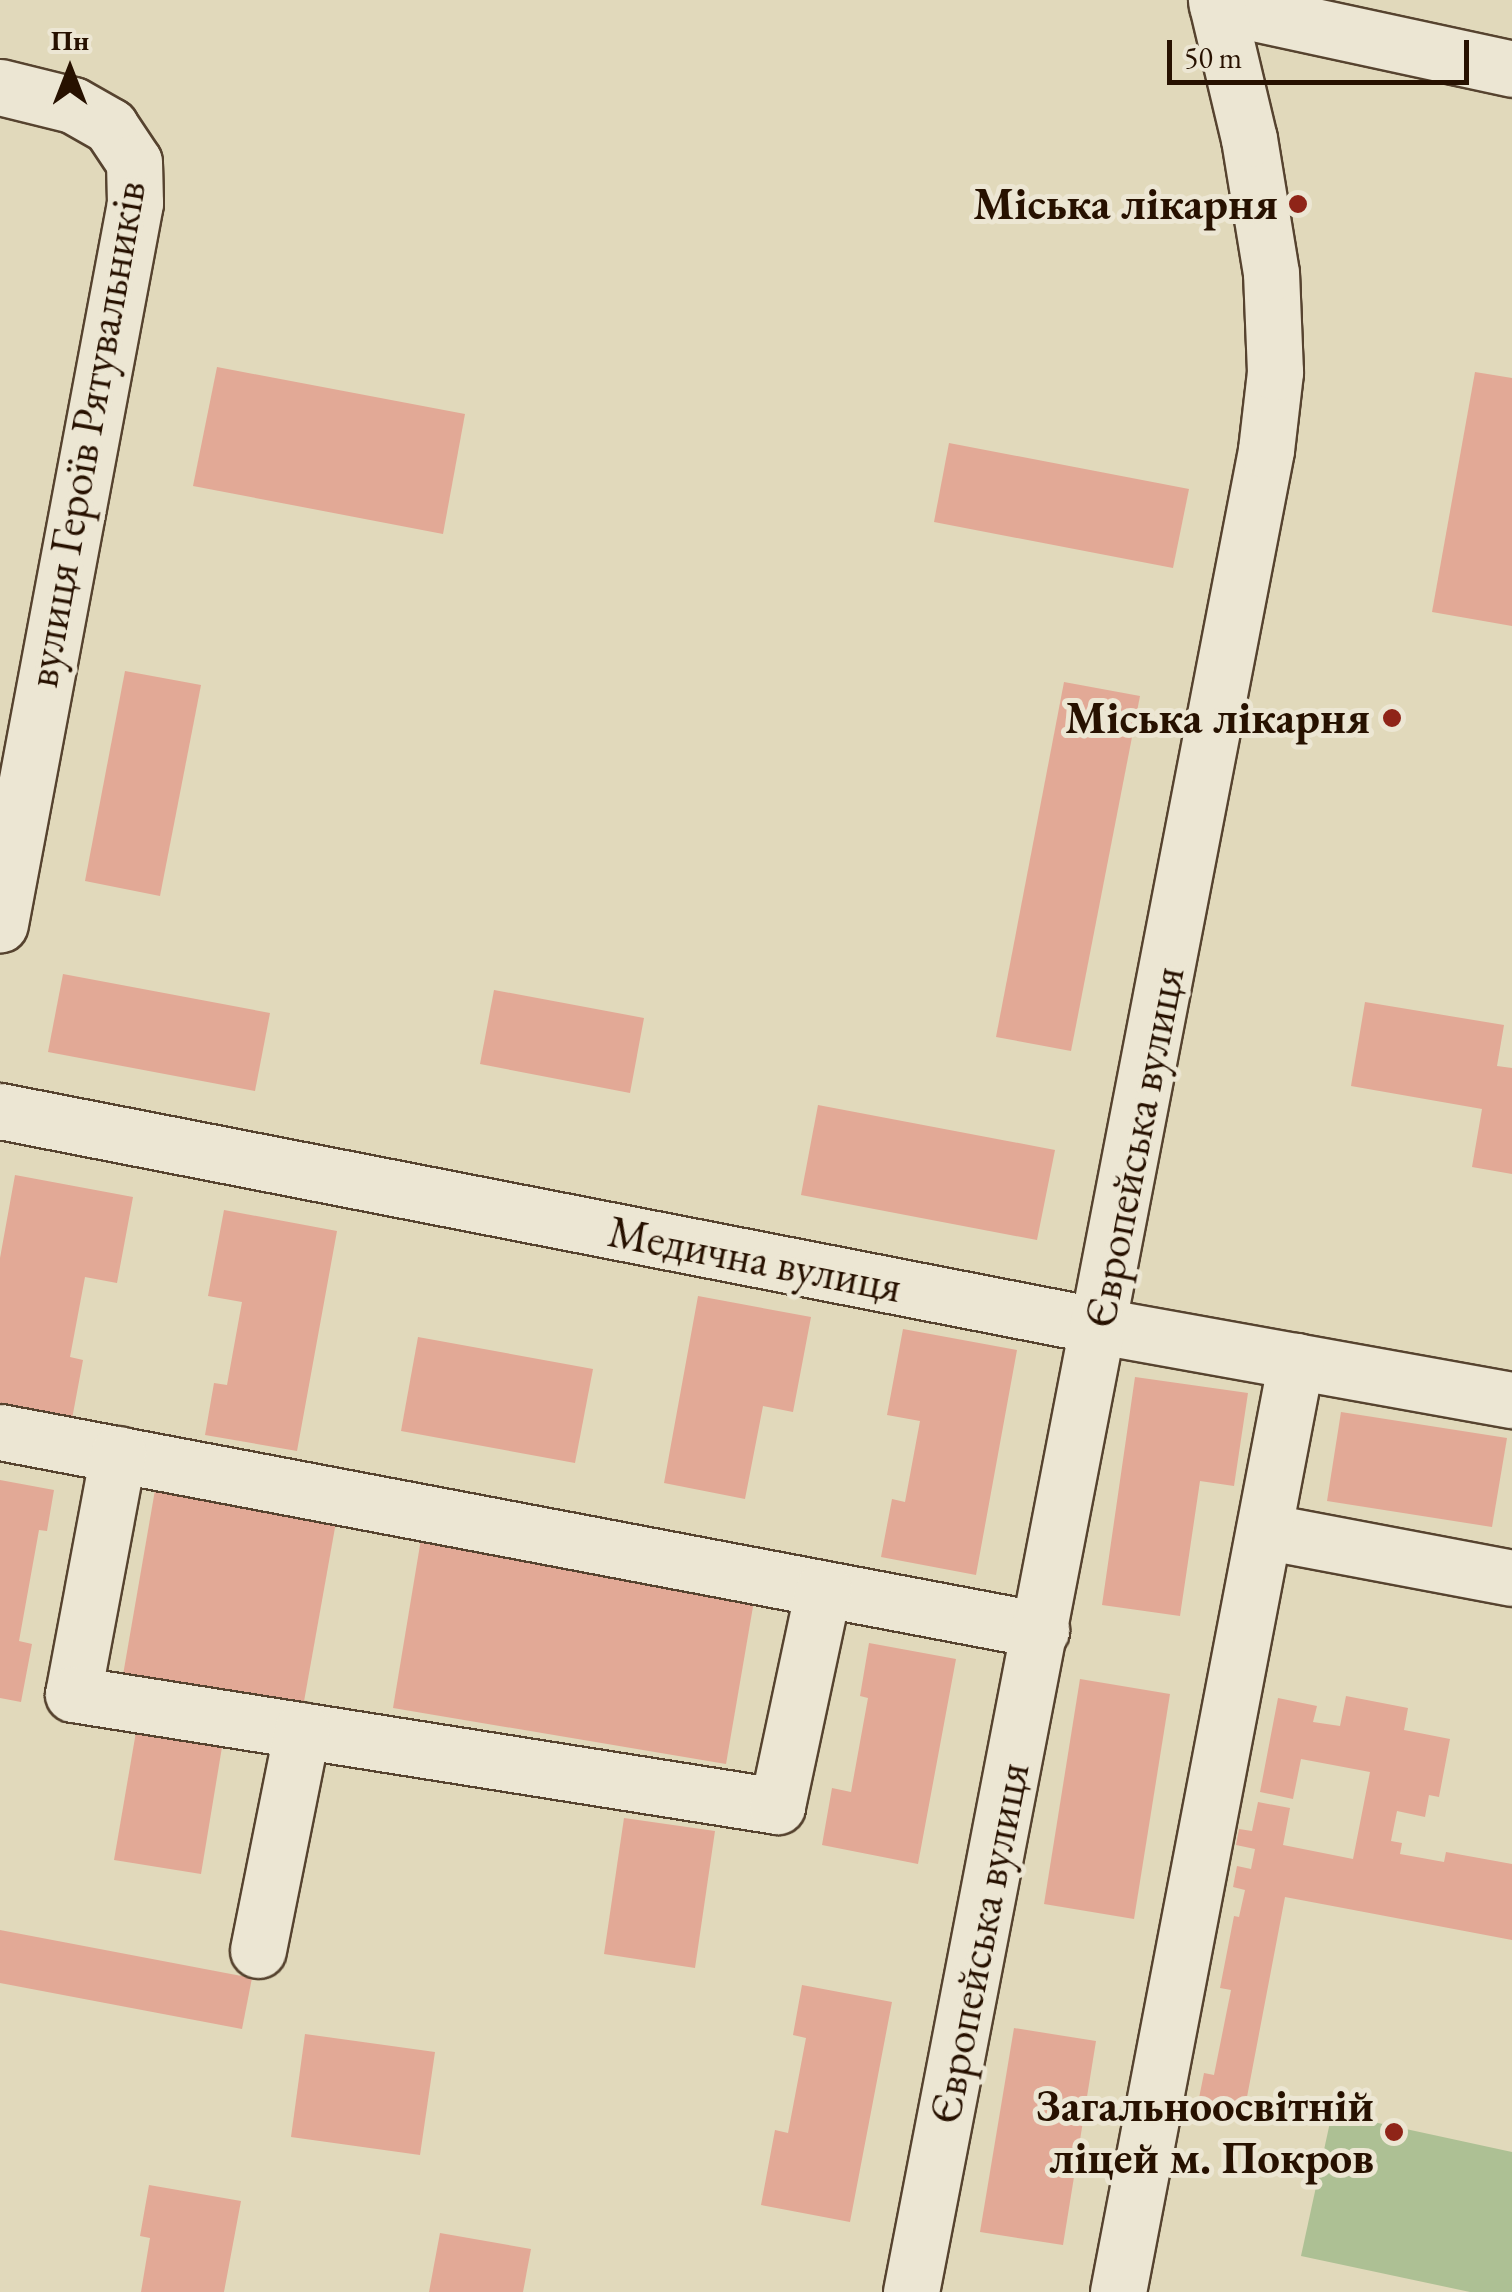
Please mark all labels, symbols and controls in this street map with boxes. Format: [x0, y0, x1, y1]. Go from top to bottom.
north arrow [20, 20, 120, 120]
scale bar [1172, 20, 1474, 82]
text: Пн [51, 22, 89, 58]
text: 50 m [1184, 38, 1242, 77]
street label: вулиця Героїв Рятувальників [15, 177, 157, 691]
place label: Міська лікарня [973, 177, 1278, 231]
marker: Міська лікарня [1287, 193, 1309, 215]
place label: Мiська лiкарня [1065, 691, 1370, 745]
marker: Мiська лiкарня [1379, 705, 1405, 731]
street label: Європейська вулиця [1073, 962, 1195, 1332]
street label: Медична вулиця [604, 1204, 906, 1314]
street label: Європейська вулиця [918, 1758, 1040, 2128]
place label: Загальноосвітній ліцей м. Покров [1036, 2079, 1374, 2185]
marker: Загальноосвітній ліцей м. Покров [1383, 2121, 1405, 2143]

